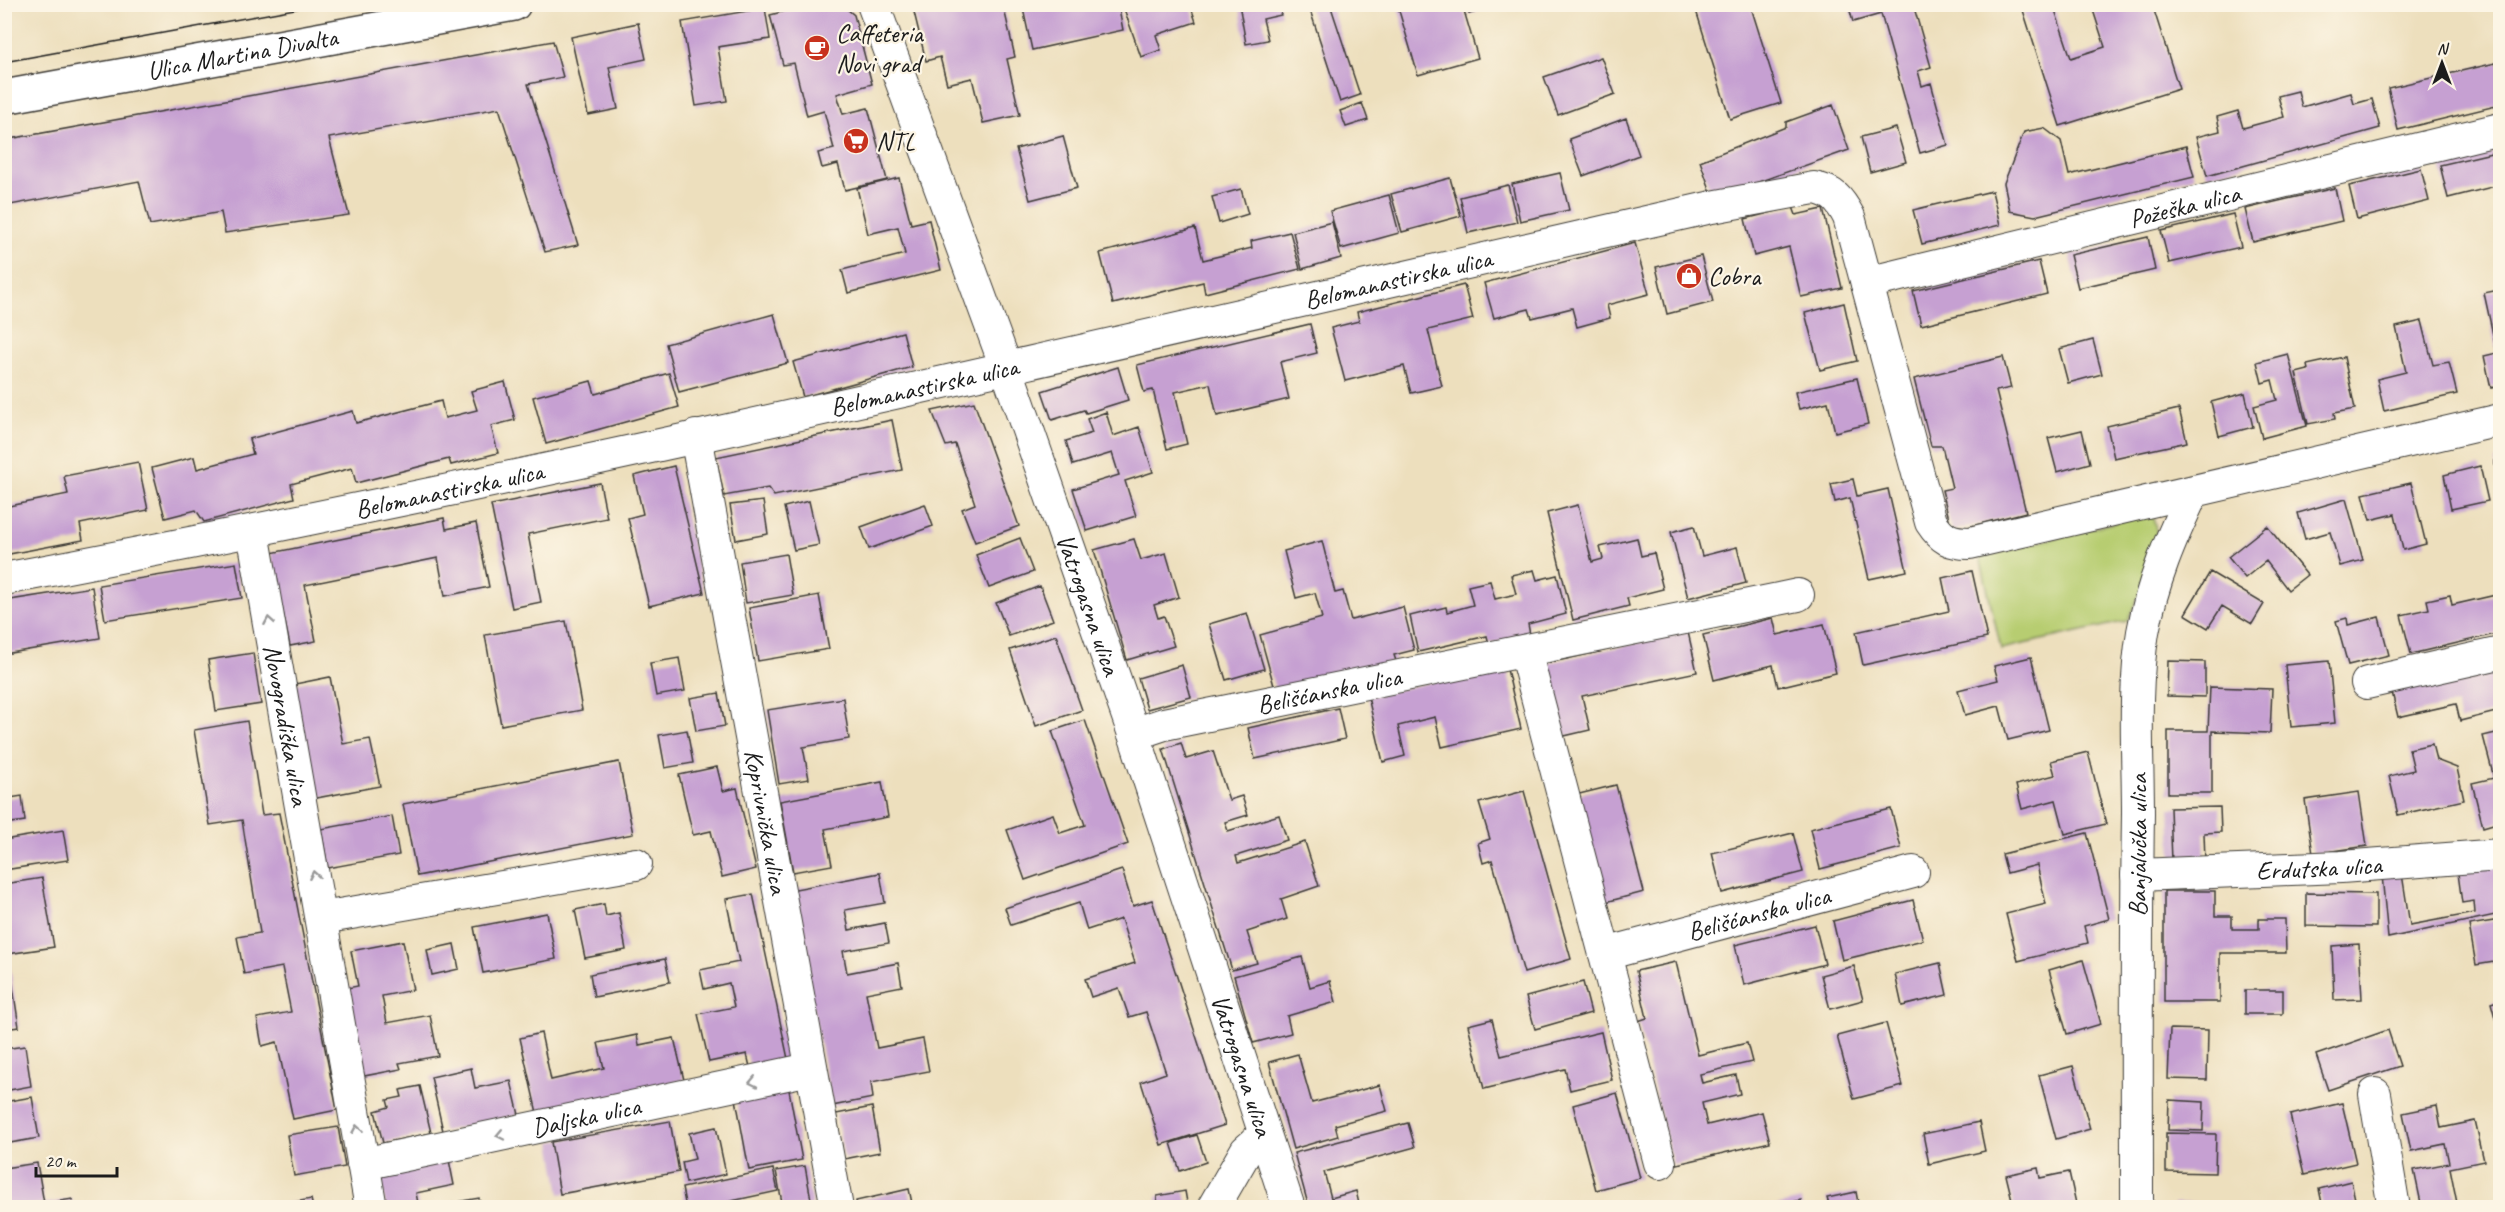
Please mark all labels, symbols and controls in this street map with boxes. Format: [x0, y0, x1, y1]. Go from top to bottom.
place label: Caffeteria Novi grad [836, 17, 924, 80]
street label: Ulica Martina Divalta [144, 20, 341, 87]
cafe icon: Caffeteria Novi grad [802, 33, 832, 63]
north arrow [2412, 33, 2472, 93]
text: N [2437, 39, 2450, 59]
place label: NTL [876, 125, 915, 158]
supermarket icon: NTL [841, 126, 871, 156]
street label: Požeška ulica [2126, 176, 2245, 235]
street label: Belomanastirska ulica [1301, 241, 1497, 316]
place label: Cobra [1708, 260, 1762, 293]
shop icon: Cobra [1674, 261, 1704, 291]
street label: Belomanastirska ulica [827, 349, 1023, 423]
street label: Belomanastirska ulica [352, 454, 549, 526]
street label: Vatrogasna ulica [1049, 529, 1129, 681]
one-way arrow [263, 616, 276, 626]
street label: Novogradiška ulica [256, 642, 317, 810]
street label: Belišćanska ulica [1254, 659, 1406, 721]
street label: Koprivnička ulica [737, 747, 796, 898]
street label: Banjalučka ulica [2120, 772, 2155, 916]
street label: Erdutska ulica [2256, 847, 2384, 887]
one-way arrow [308, 870, 321, 880]
street label: Belišćanska ulica [1684, 878, 1835, 948]
street label: Vatrogasna ulica [1204, 990, 1282, 1142]
one-way arrow [748, 1074, 758, 1087]
street label: Daljska ulica [529, 1089, 645, 1144]
one-way arrow [352, 1125, 364, 1134]
one-way arrow [496, 1128, 506, 1141]
scale bar [36, 1140, 117, 1178]
text: 20 m [45, 1150, 78, 1172]

